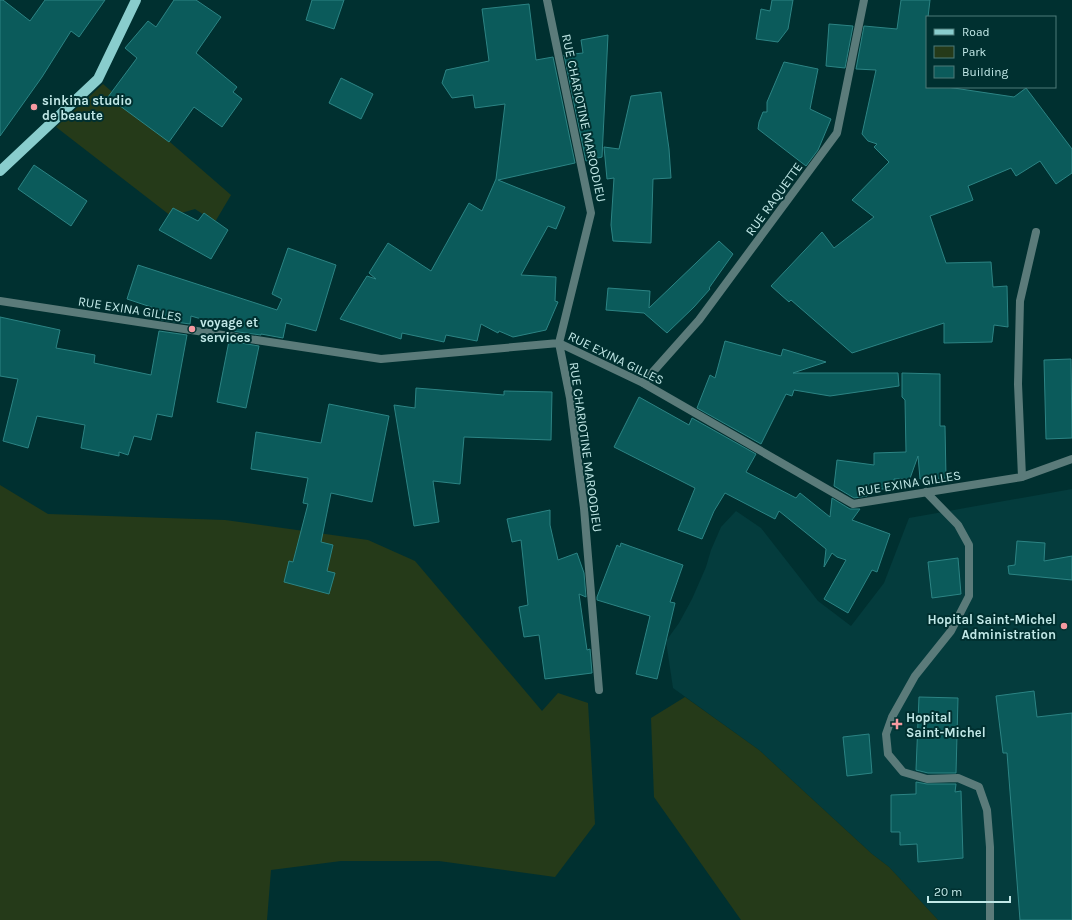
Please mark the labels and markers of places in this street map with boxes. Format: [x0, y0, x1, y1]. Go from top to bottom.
place label: sinkina studio de beaute [42, 93, 132, 123]
marker: sinkina studio de beaute [29, 102, 39, 112]
place label: voyage et services [200, 315, 258, 345]
marker: voyage et services [187, 324, 197, 334]
place label: Hopital Saint-Michel Administration [928, 612, 1056, 642]
marker: Hopital Saint-Michel Administration [1059, 621, 1069, 631]
place label: Hopital Saint-Michel [906, 710, 986, 740]
marker: Hopital Saint-Michel [891, 718, 903, 730]

